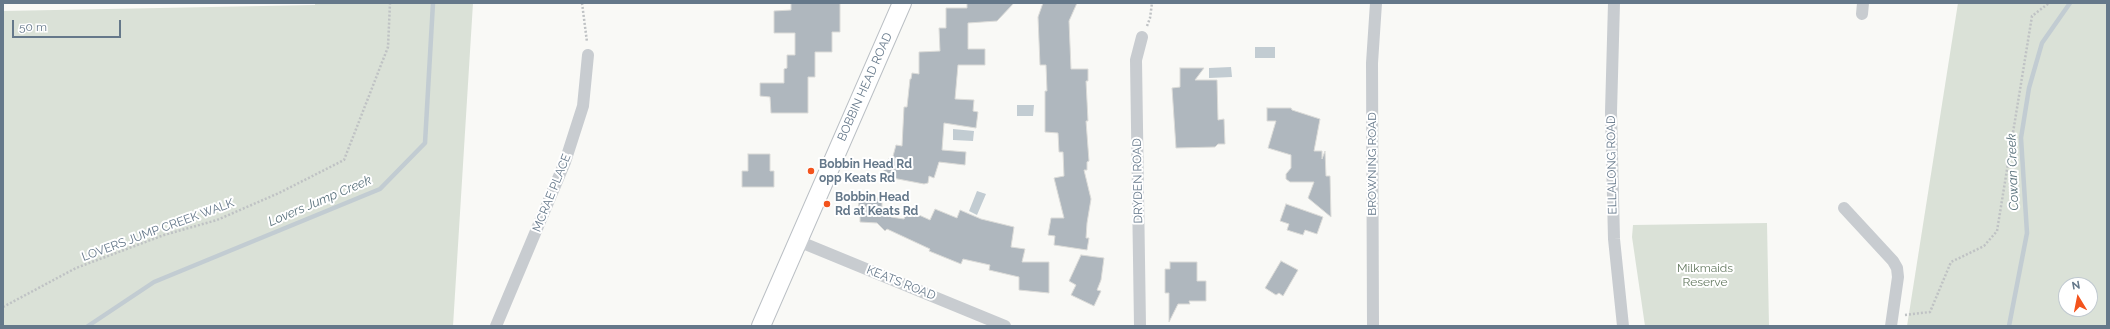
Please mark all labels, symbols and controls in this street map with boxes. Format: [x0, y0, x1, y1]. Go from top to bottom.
scale bar [14, 12, 123, 38]
text: 50 m [19, 20, 47, 34]
street label: BOBBIN HEAD ROAD [835, 30, 895, 144]
street label: BROWNING ROAD [1365, 112, 1379, 216]
street label: ELLALONG ROAD [1604, 115, 1620, 215]
water label: Cowan Creek [2004, 133, 2022, 211]
street label: DRYDEN ROAD [1130, 138, 1146, 224]
street label: MCRAE PLACE [530, 152, 574, 234]
place label: Bobbin Head Rd opp Keats Rd [819, 157, 912, 185]
marker: Bobbin Head Rd opp Keats Rd [806, 166, 816, 176]
water label: Lovers Jump Creek [266, 172, 374, 230]
place label: Bobbin Head Rd at Keats Rd [835, 190, 918, 218]
street label: LOVERS JUMP CREEK WALK [80, 196, 236, 264]
marker: Bobbin Head Rd at Keats Rd [822, 199, 832, 209]
park label: Milkmaids Reserve [1677, 261, 1733, 289]
street label: KEATS ROAD [864, 263, 938, 303]
north arrow [2058, 277, 2098, 317]
text: N [2071, 279, 2081, 293]

